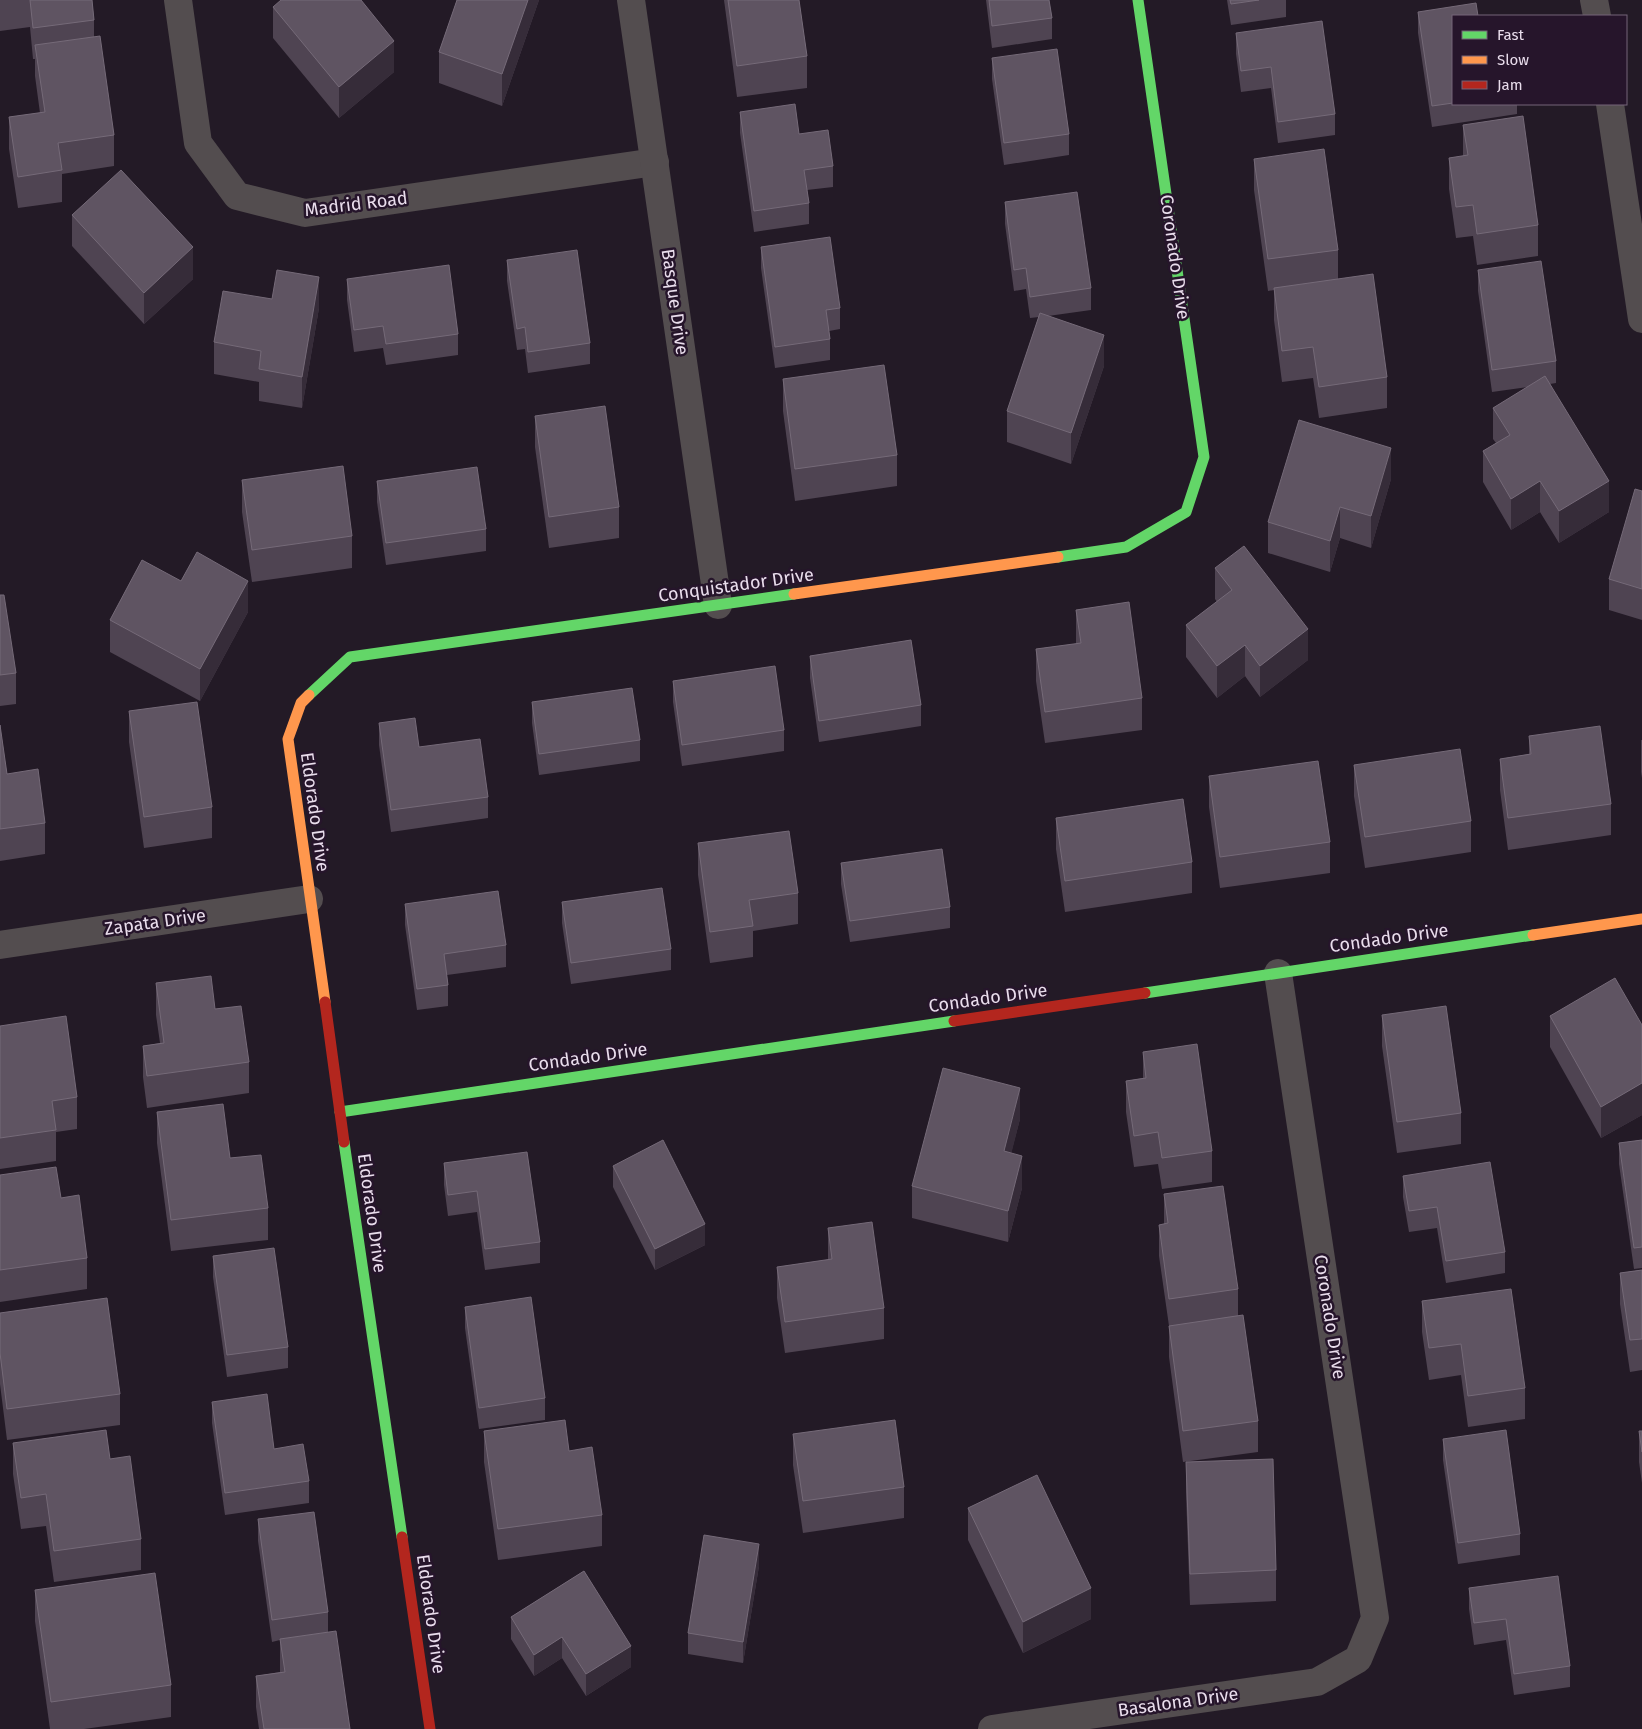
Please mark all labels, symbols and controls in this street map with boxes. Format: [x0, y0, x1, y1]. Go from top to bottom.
legend [1452, 15, 1627, 105]
text: Fast [1497, 26, 1524, 44]
text: Slow [1497, 51, 1529, 69]
text: Jam [1497, 76, 1523, 94]
street label: Madrid Road [303, 187, 409, 221]
street label: Coronado Drive [1155, 193, 1195, 321]
street label: Basque Drive [657, 247, 693, 357]
street label: Conquistador Drive [657, 563, 815, 607]
street label: Eldorado Drive [296, 751, 334, 873]
street label: Zapata Drive [103, 904, 207, 940]
street label: Condado Drive [1328, 919, 1450, 957]
street label: Condado Drive [927, 979, 1049, 1017]
street label: Condado Drive [527, 1038, 649, 1076]
street label: Eldorado Drive [353, 1152, 391, 1274]
street label: Coronado Drive [1309, 1253, 1351, 1381]
street label: Eldorado Drive [412, 1553, 450, 1675]
street label: Basalona Drive [1116, 1683, 1240, 1721]

